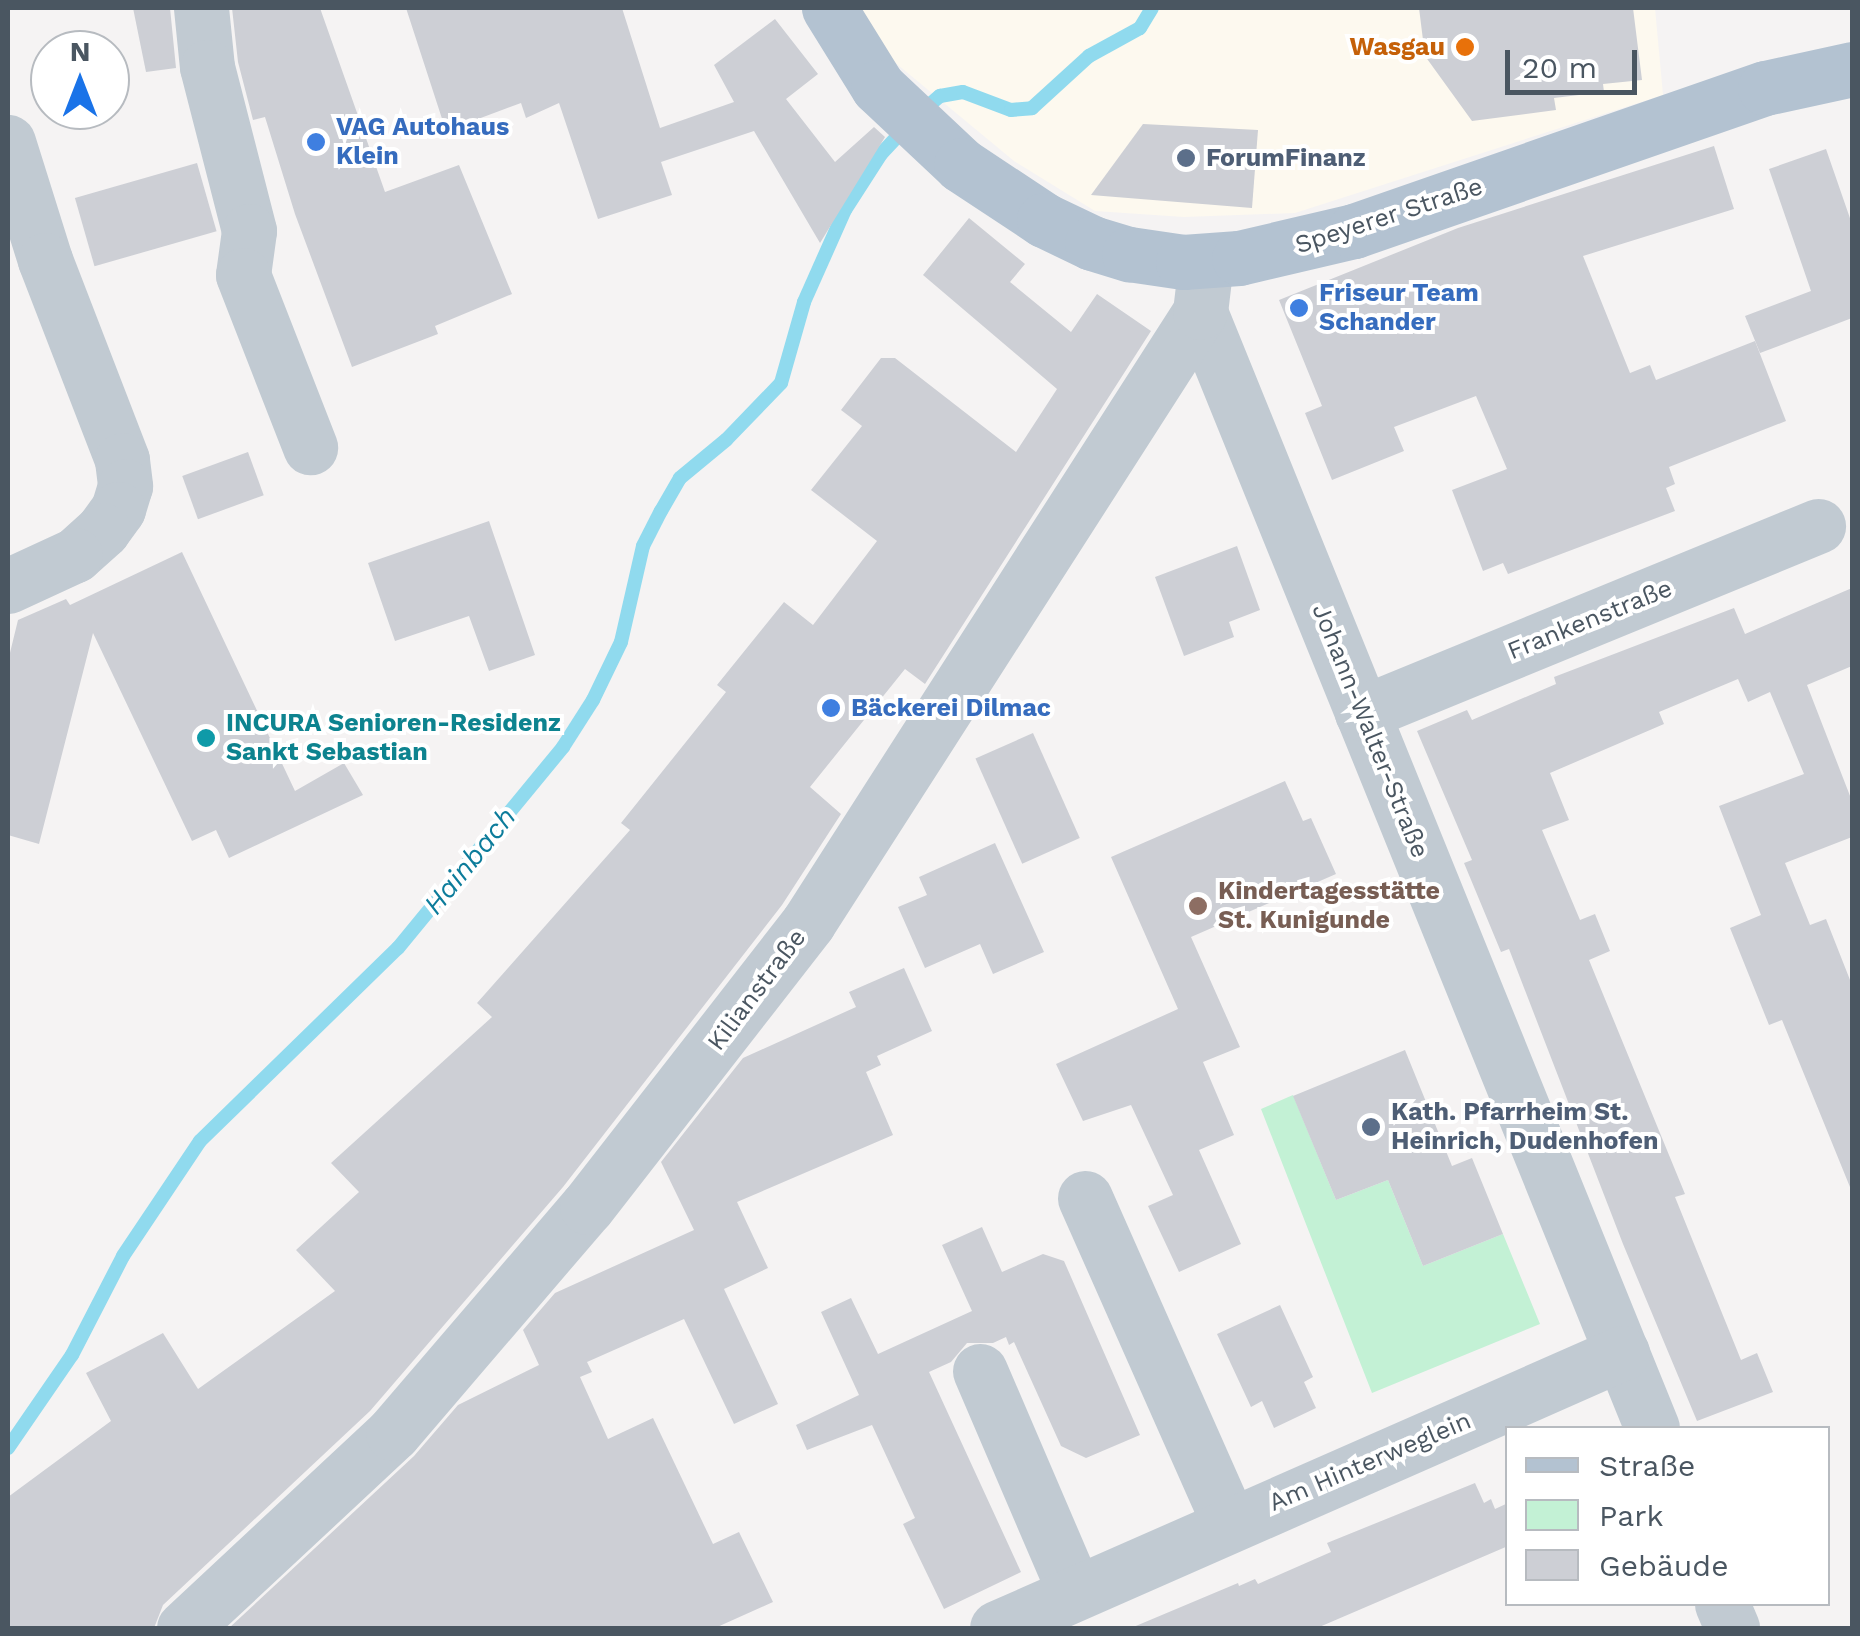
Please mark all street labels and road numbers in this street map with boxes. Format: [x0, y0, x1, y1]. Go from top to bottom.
street label: Speyerer Straße [1291, 171, 1487, 261]
street label: Frankenstraße [1503, 573, 1677, 667]
street label: Johann-Walter-Straße [1305, 600, 1435, 862]
street label: Kilianstraße [702, 923, 812, 1057]
street label: Am Hinterweglein [1264, 1406, 1476, 1518]

